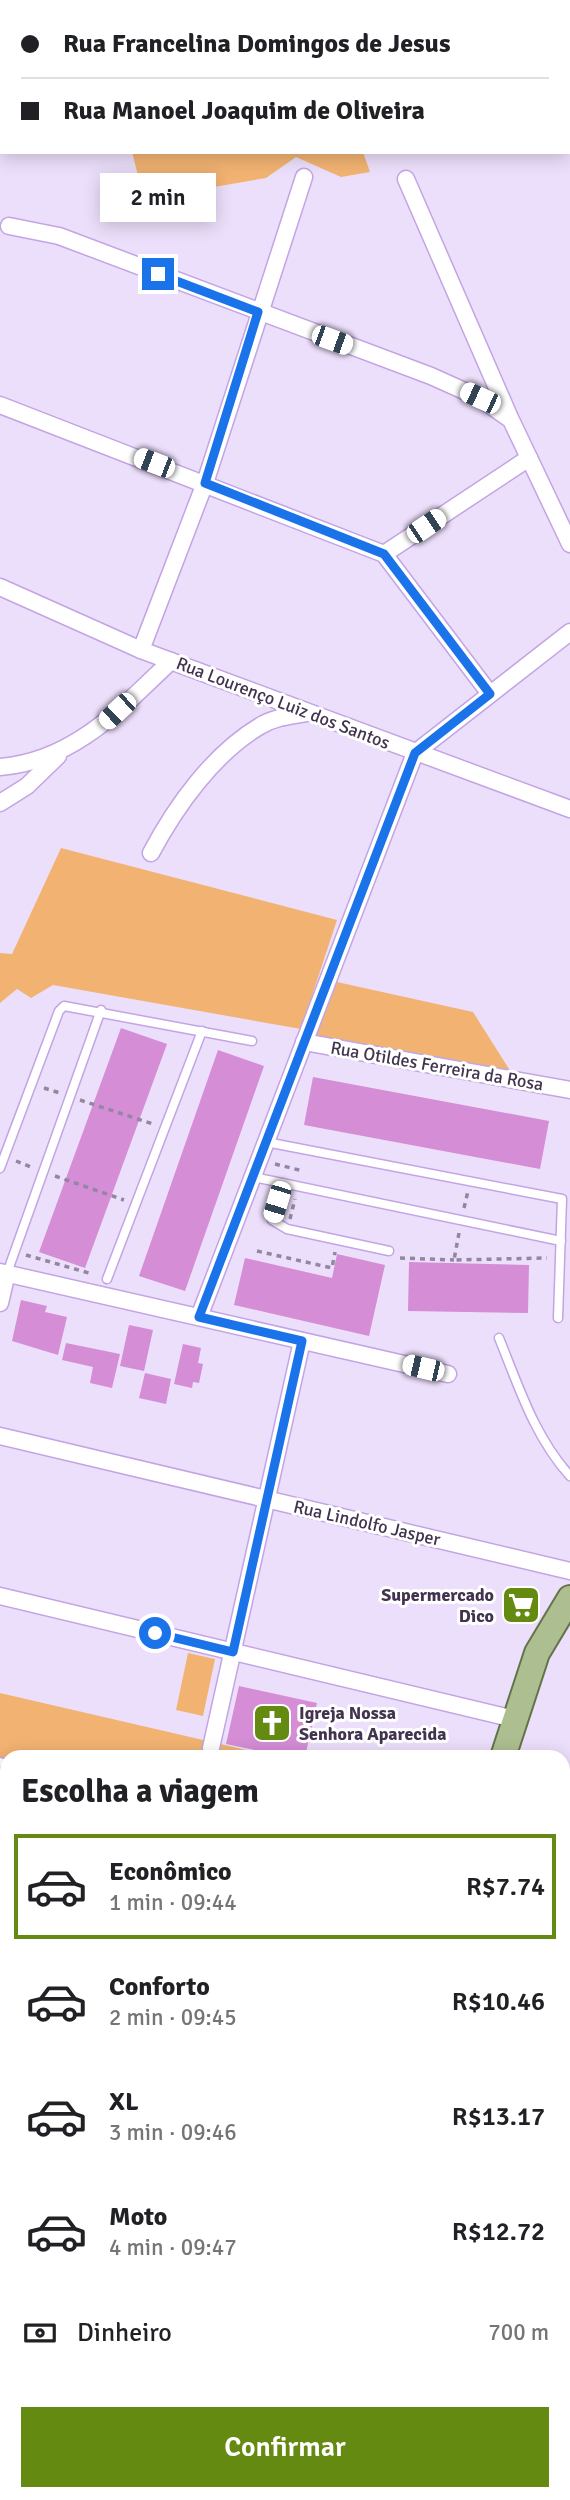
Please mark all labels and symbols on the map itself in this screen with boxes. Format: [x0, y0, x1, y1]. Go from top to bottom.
callout: 2 min [100, 173, 216, 222]
route end [142, 258, 174, 290]
car [309, 323, 356, 357]
car [457, 380, 504, 416]
car [131, 446, 178, 480]
car [403, 506, 450, 546]
street label: Rua Lourenço Luiz dos Santos [173, 652, 393, 754]
car [95, 689, 140, 733]
street label: Rua Otildes Ferreira da Rosa [329, 1036, 545, 1096]
car [261, 1179, 294, 1225]
car [401, 1353, 446, 1383]
street label: Rua Lindolfo Jasper [291, 1495, 443, 1551]
place label: Supermercado Dico [381, 1584, 494, 1627]
supermarket icon: Supermercado Dico [500, 1584, 542, 1626]
route start [139, 1617, 171, 1649]
church icon: Igreja Nossa Senhora Aparecida [251, 1702, 293, 1744]
place label: Igreja Nossa Senhora Aparecida [299, 1702, 446, 1745]

